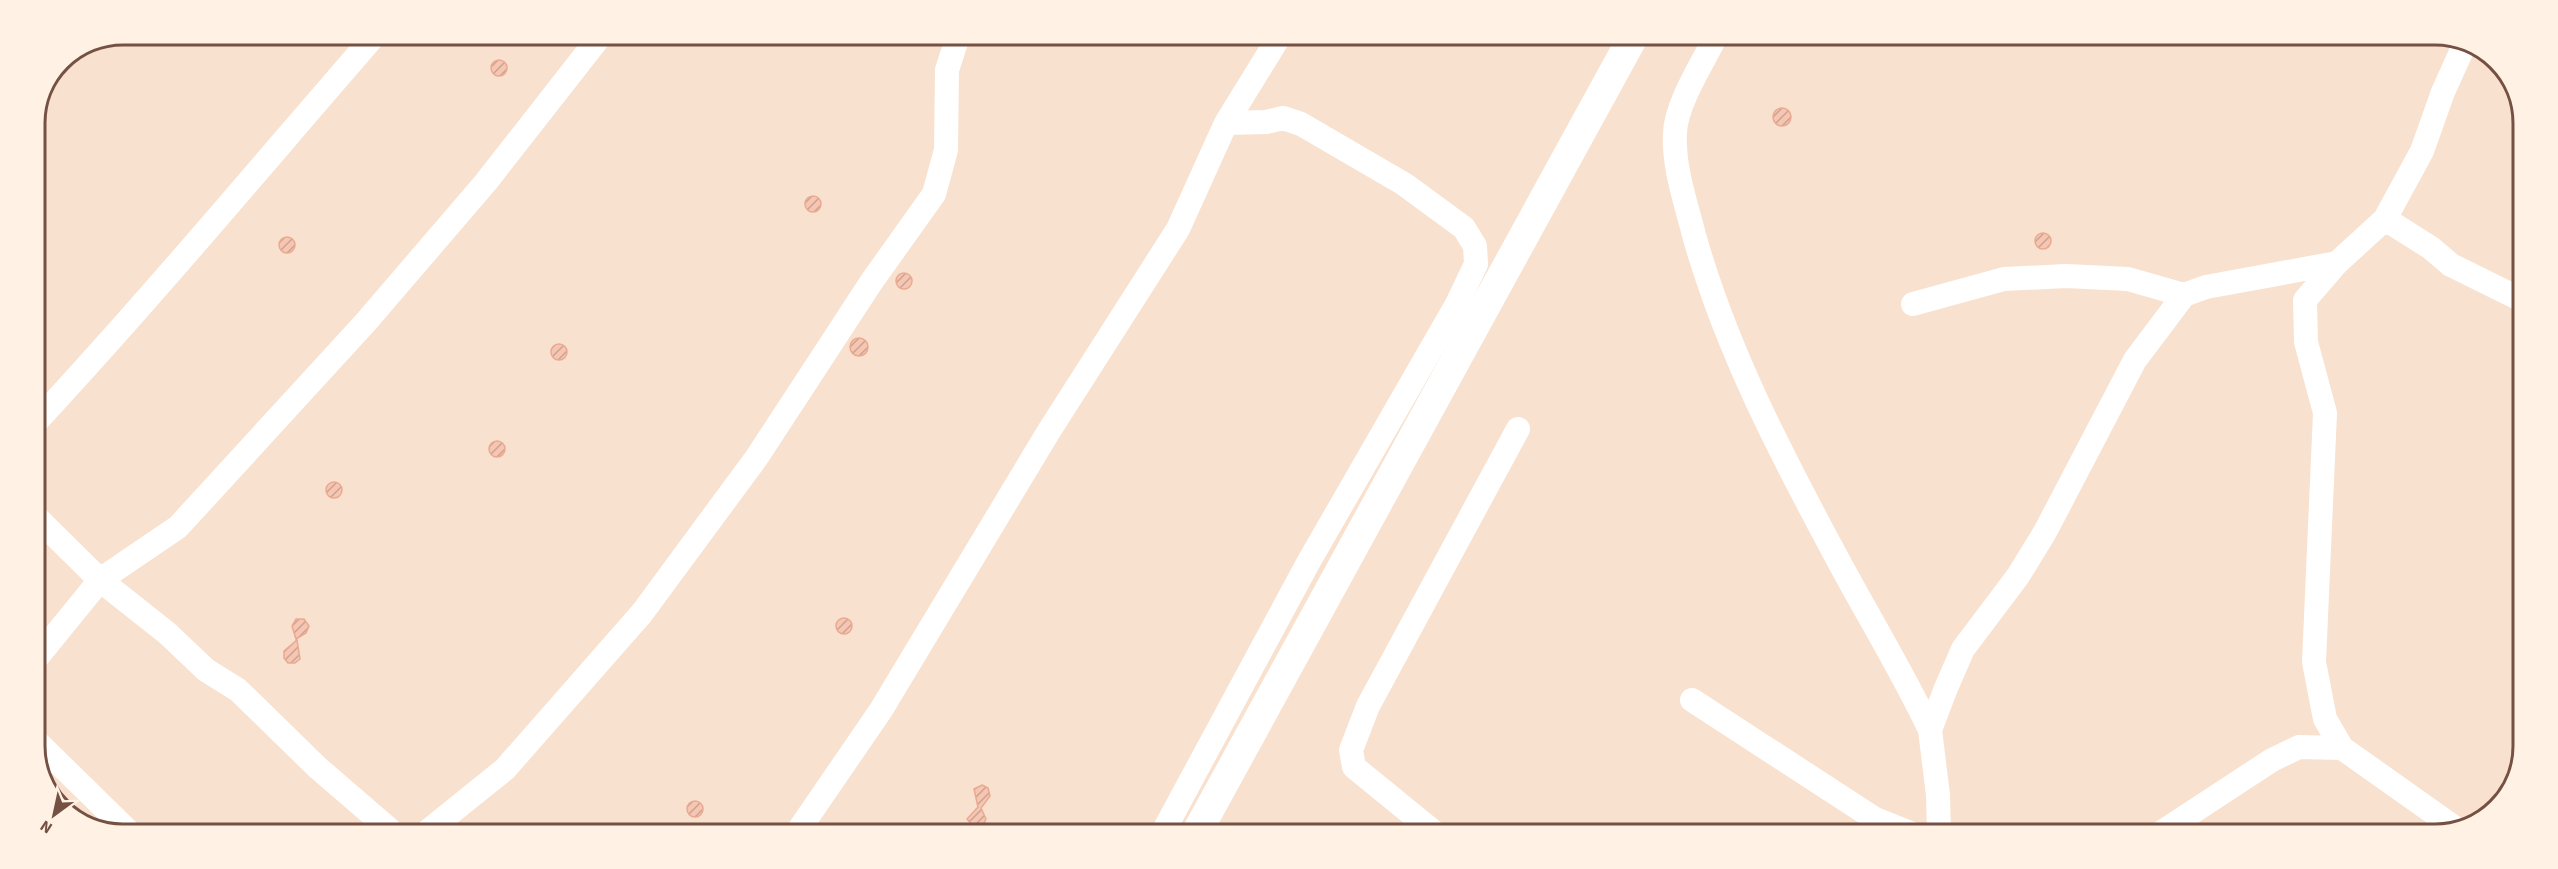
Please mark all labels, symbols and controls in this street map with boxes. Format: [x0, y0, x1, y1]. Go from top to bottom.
north arrow [24, 785, 84, 845]
text: N [36, 815, 57, 839]

